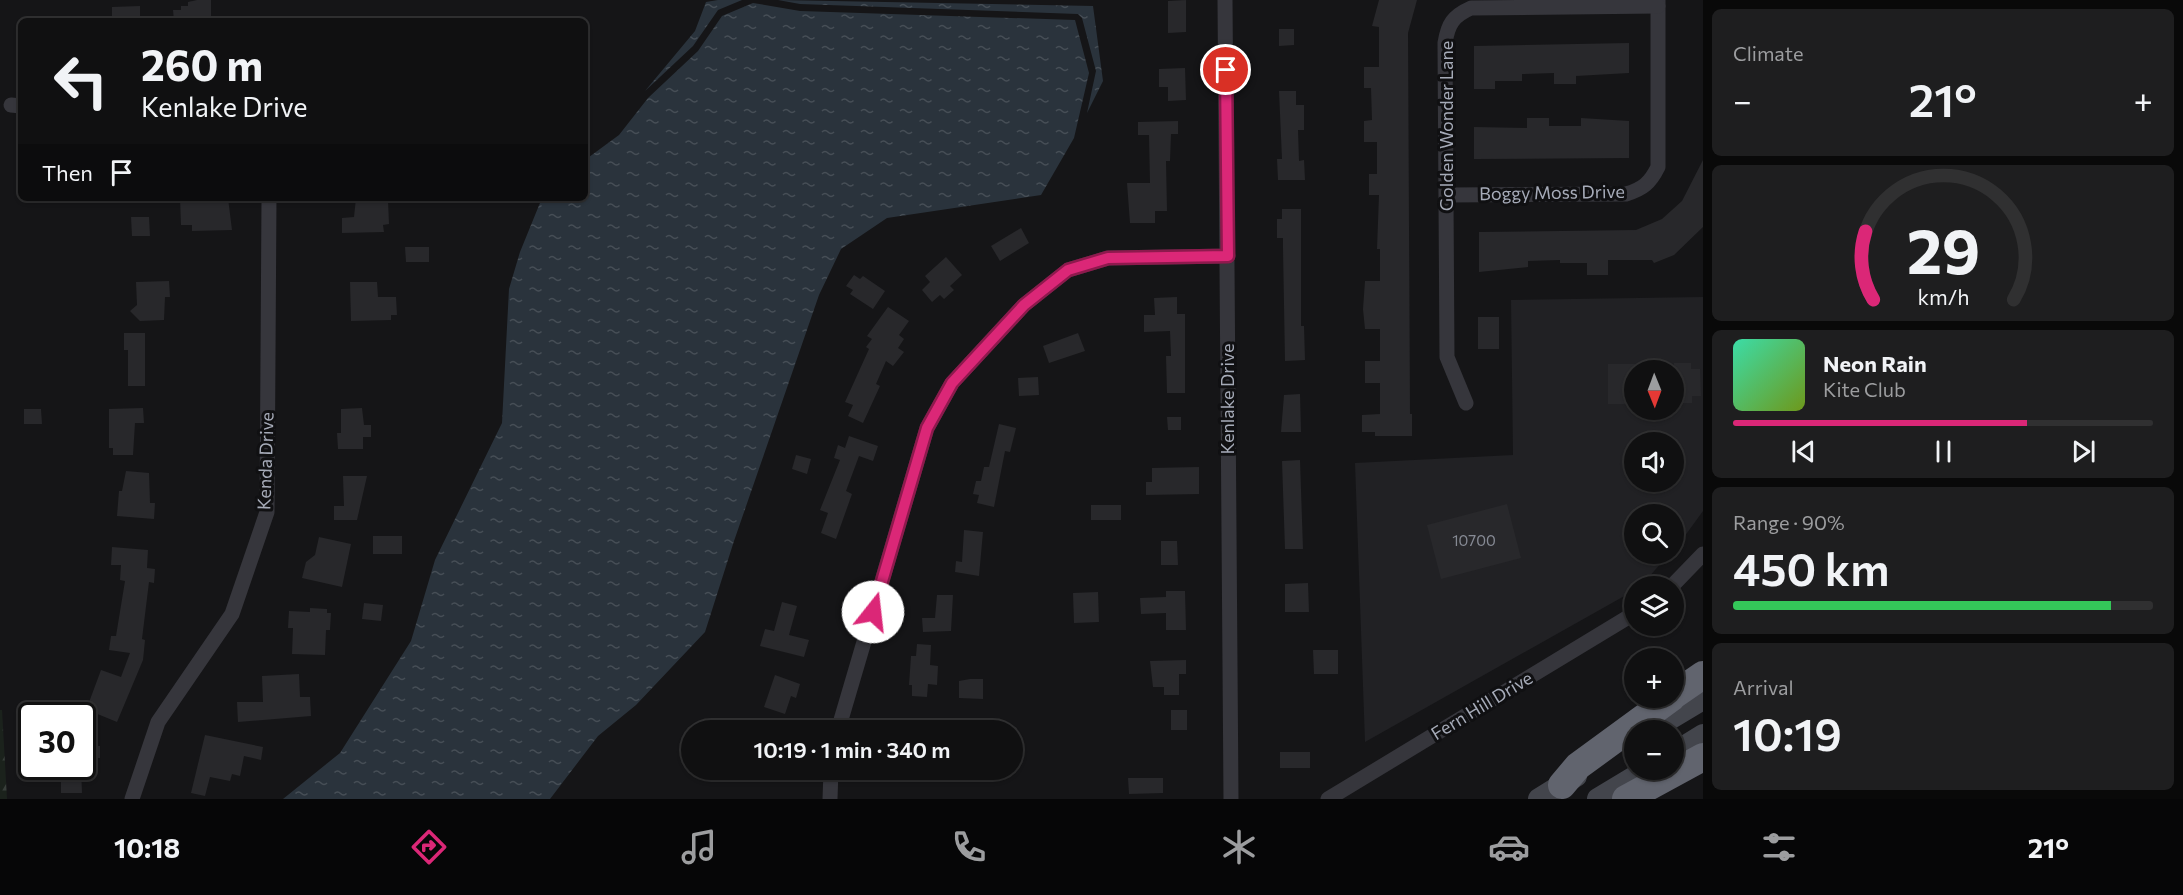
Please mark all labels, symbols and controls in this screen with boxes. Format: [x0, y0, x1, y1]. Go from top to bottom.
text: 260 m [141, 38, 263, 90]
street label: Golden Wonder Lane [1435, 41, 1457, 211]
text: Climate [1733, 41, 1803, 65]
icon: left [42, 42, 120, 120]
pin [1200, 44, 1251, 95]
icon: arrive [1209, 53, 1242, 86]
text: 21° [1909, 71, 1977, 126]
text: − [1733, 79, 1752, 120]
text: + [2134, 79, 2153, 120]
text: Kenlake Drive [141, 90, 308, 123]
icon: arrive [105, 156, 138, 189]
text: Then [42, 159, 93, 186]
street label: Boggy Moss Drive [1479, 180, 1625, 204]
text: 29 [1906, 211, 1980, 287]
text: km/h [1917, 284, 1969, 310]
street label: Kenlake Drive [1216, 343, 1238, 455]
text: Neon Rain [1823, 350, 1927, 377]
north arrow [1624, 360, 1684, 420]
map controls [1624, 360, 1684, 780]
text: Kite Club [1823, 377, 1906, 401]
street label: Kenda Drive [252, 412, 278, 510]
button: sound [1624, 432, 1684, 492]
icon: previous [1787, 435, 1820, 468]
icon: pause [1927, 435, 1960, 468]
icon: next [2067, 435, 2100, 468]
button: search [1624, 504, 1684, 564]
text: Range · 90% [1733, 510, 1845, 534]
house number: 10700 [1452, 531, 1496, 549]
text: 450 km [1733, 540, 1889, 595]
button: layers [1624, 576, 1684, 636]
position arrow [841, 580, 905, 644]
button: + [1624, 648, 1684, 708]
street label: Fern Hill Drive [1427, 666, 1536, 744]
text: Arrival [1733, 675, 1794, 699]
speed limit sign: 30 [18, 702, 96, 780]
text: 10:19 [1733, 705, 1842, 760]
button: − [1624, 720, 1684, 780]
text: 10:19 · 1 min · 340 m [753, 736, 951, 763]
icon: directions [408, 826, 450, 868]
icon: music [678, 826, 720, 868]
icon: phone [948, 826, 990, 868]
icon: climate [1218, 826, 1260, 868]
icon: car [1488, 826, 1530, 868]
icon: filters [1758, 826, 1800, 868]
text: 10:18 [114, 831, 180, 864]
text: 21° [2028, 831, 2069, 864]

